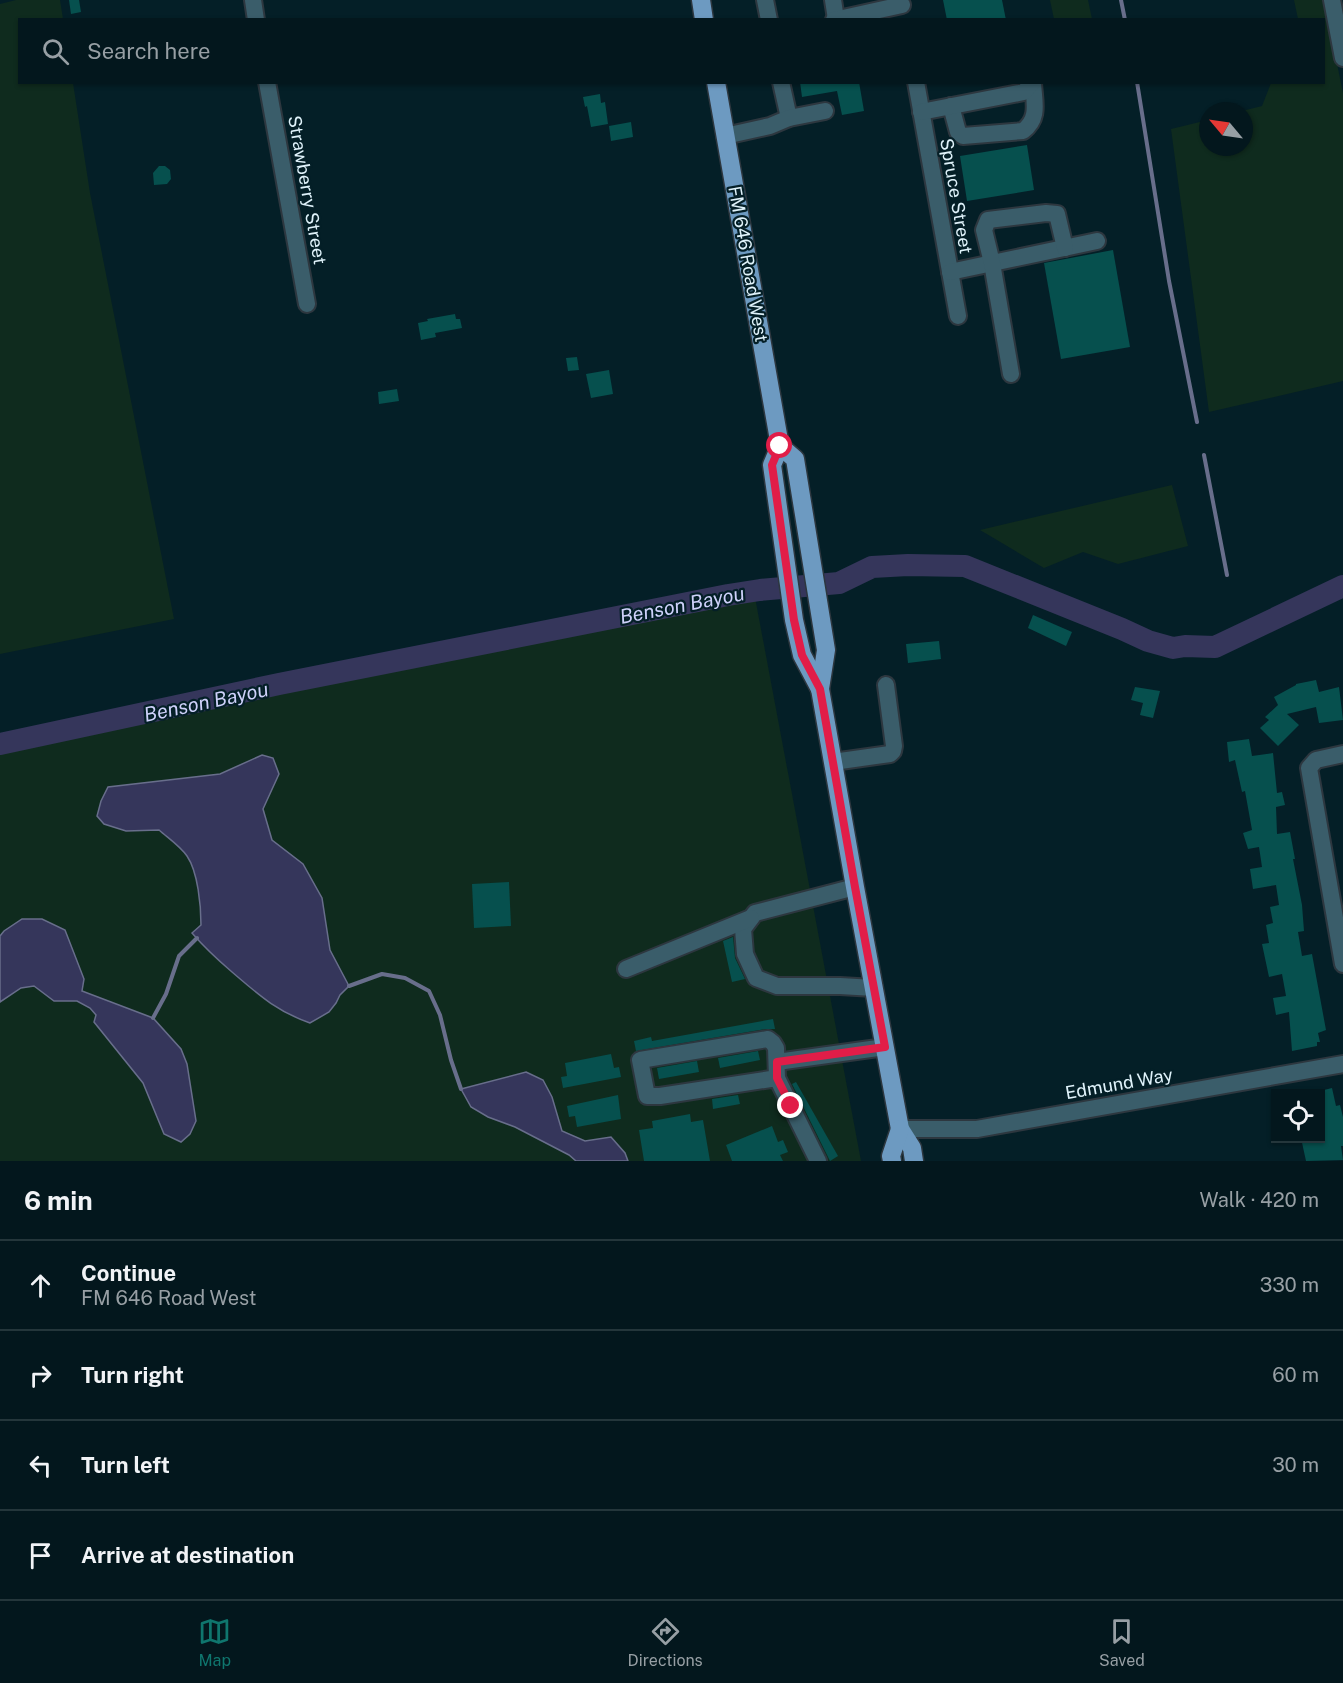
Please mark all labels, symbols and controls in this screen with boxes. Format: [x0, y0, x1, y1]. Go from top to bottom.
search box [18, 18, 1325, 84]
icon: search [39, 35, 72, 68]
text: Search here [87, 38, 211, 64]
north arrow [1199, 102, 1253, 156]
street label: Strawberry Street [284, 114, 331, 266]
street label: Spruce Street [936, 136, 977, 255]
street label: FM 646 Road West [724, 184, 773, 344]
route start [766, 432, 792, 458]
water label: Benson Bayou [617, 581, 747, 629]
water label: Benson Bayou [142, 677, 270, 727]
street label: Edmund Way [1064, 1064, 1175, 1103]
map controls [1271, 1089, 1325, 1143]
button: locate [1271, 1089, 1325, 1143]
route end [777, 1092, 803, 1118]
text: 6 min [24, 1185, 93, 1216]
text: Walk · 420 m [1199, 1188, 1319, 1212]
text: Continue [81, 1260, 176, 1286]
icon: ahead [24, 1269, 57, 1302]
text: 330 m [1260, 1273, 1319, 1297]
text: FM 646 Road West [81, 1286, 257, 1310]
icon: right [24, 1359, 57, 1392]
text: Turn right [81, 1362, 184, 1388]
text: 60 m [1272, 1363, 1319, 1387]
icon: left [24, 1449, 57, 1482]
text: Turn left [81, 1452, 170, 1478]
text: 30 m [1272, 1453, 1319, 1477]
icon: arrive [24, 1539, 57, 1572]
text: Arrive at destination [81, 1542, 294, 1568]
tab: Map [198, 1615, 231, 1670]
tab: Directions [628, 1615, 703, 1670]
tab: Saved [1099, 1615, 1145, 1670]

